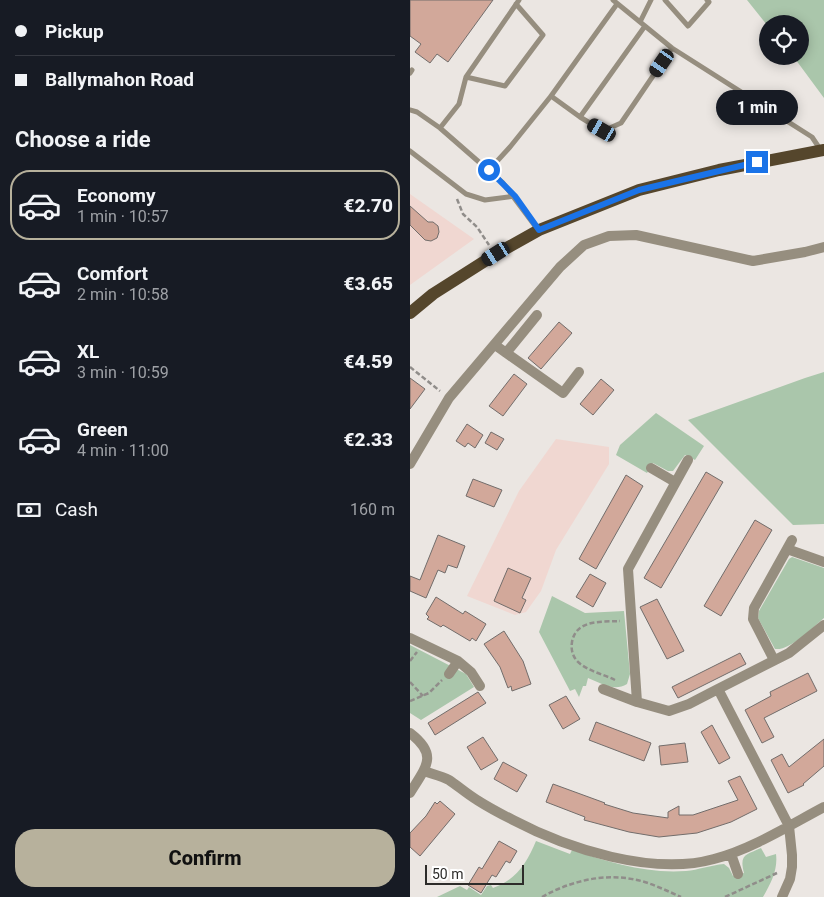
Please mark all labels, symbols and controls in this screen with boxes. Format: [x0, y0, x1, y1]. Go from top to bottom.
map controls [759, 15, 809, 65]
button: locate [759, 15, 809, 65]
text: Pickup [45, 20, 104, 43]
car [647, 46, 676, 80]
text: Ballymahon Road [45, 68, 194, 91]
callout: 1 min [716, 90, 798, 124]
text: 1 min [737, 98, 777, 117]
car [585, 116, 618, 144]
text: Choose a ride [15, 127, 151, 152]
route end [746, 151, 768, 173]
route start [478, 159, 500, 181]
icon: car [17, 183, 62, 228]
text: Economy [77, 184, 156, 207]
text: €2.70 [344, 194, 393, 217]
text: 1 min · 10:57 [77, 207, 169, 226]
car [479, 240, 512, 268]
icon: car [17, 261, 62, 306]
text: Comfort [77, 262, 148, 285]
text: €3.65 [344, 272, 393, 295]
text: 2 min · 10:58 [77, 285, 169, 304]
icon: car [17, 339, 62, 384]
text: XL [77, 340, 99, 363]
text: €4.59 [344, 350, 393, 373]
text: 3 min · 10:59 [77, 363, 169, 382]
icon: car [17, 417, 62, 462]
text: Green [77, 418, 128, 441]
text: €2.33 [344, 428, 393, 451]
text: 4 min · 11:00 [77, 441, 169, 460]
icon: cash [15, 496, 43, 524]
text: Cash [55, 498, 98, 521]
text: 160 m [350, 500, 395, 519]
button: Confirm [15, 829, 395, 887]
scale bar [425, 862, 524, 885]
text: 50 m [432, 866, 464, 882]

